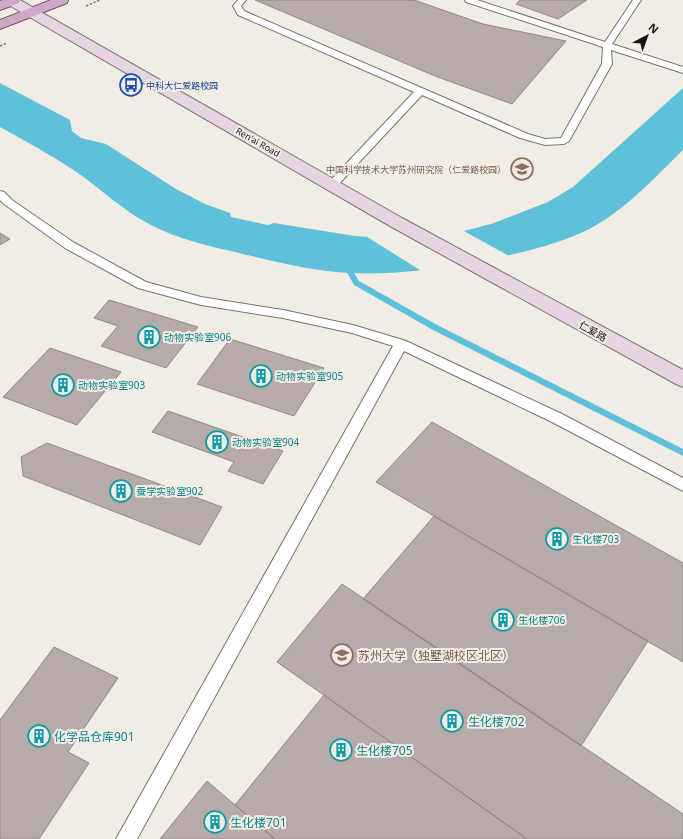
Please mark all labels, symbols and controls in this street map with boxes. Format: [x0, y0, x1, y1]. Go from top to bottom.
north arrow [627, 16, 667, 56]
text: N [646, 19, 662, 37]
bus stop icon: 中科大仁爱路校园 [118, 72, 144, 98]
place label: 中科大仁爱路校园 [146, 79, 218, 92]
street label: Ren'ai Road [233, 124, 283, 160]
school or university icon: 中国科学技术大学苏州研究院（仁爱路校园） [509, 156, 535, 182]
place label: 中国科学技术大学苏州研究院（仁爱路校园） [326, 163, 506, 176]
street label: 仁爱路 [576, 318, 610, 344]
building icon: 动物实验室906 [136, 324, 162, 350]
place label: 动物实验室906 [164, 330, 231, 344]
building icon: 动物实验室905 [248, 363, 274, 389]
place label: 动物实验室905 [276, 369, 343, 383]
building icon: 动物实验室903 [50, 372, 76, 398]
place label: 动物实验室903 [78, 378, 145, 392]
building icon: 动物实验室904 [204, 429, 230, 455]
place label: 动物实验室904 [232, 435, 299, 449]
building icon: 蚕学实验室902 [108, 478, 134, 504]
place label: 蚕学实验室902 [136, 484, 203, 498]
building icon: 生化楼703 [544, 526, 570, 552]
place label: 生化楼703 [572, 532, 619, 546]
building icon: 生化楼706 [490, 607, 516, 633]
place label: 生化楼706 [518, 613, 565, 627]
school or university icon: 苏州大学（独墅湖校区北区） [329, 642, 355, 668]
place label: 苏州大学（独墅湖校区北区） [358, 647, 514, 664]
building icon: 生化楼702 [439, 708, 465, 734]
place label: 生化楼702 [468, 713, 525, 730]
building icon: 化学品仓库901 [26, 723, 52, 749]
place label: 化学品仓库901 [54, 728, 135, 745]
building icon: 生化楼705 [328, 737, 354, 763]
place label: 生化楼705 [356, 742, 413, 759]
building icon: 生化楼701 [202, 809, 228, 835]
place label: 生化楼701 [230, 814, 287, 831]

